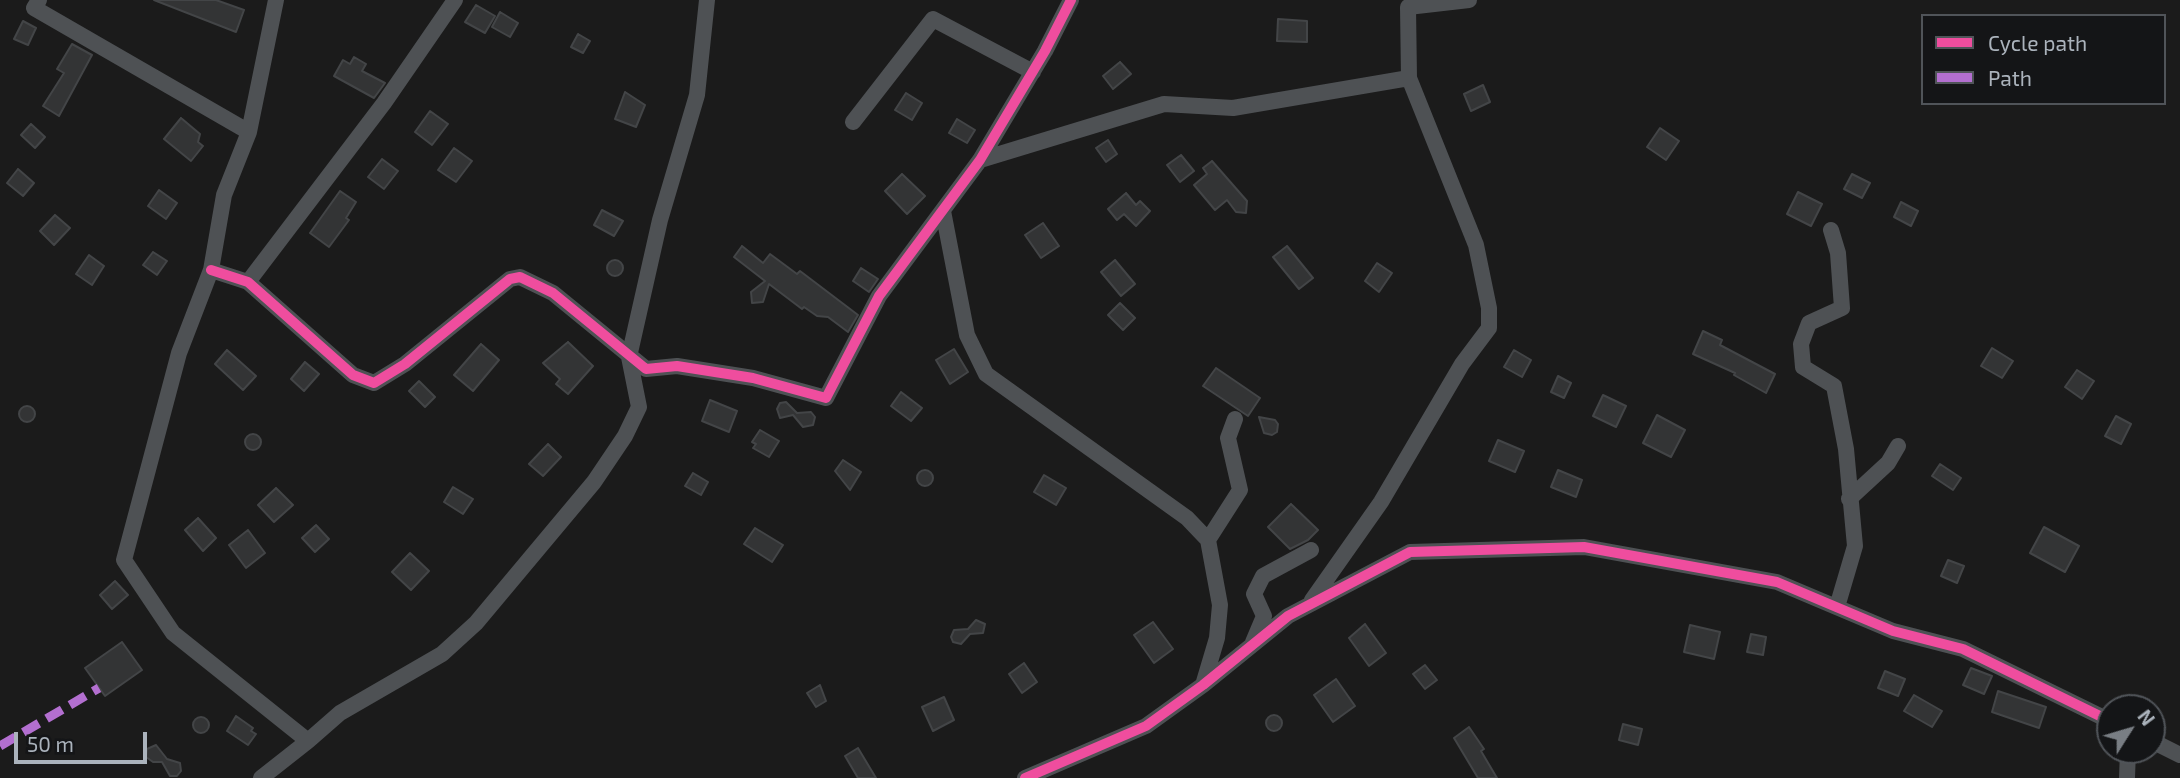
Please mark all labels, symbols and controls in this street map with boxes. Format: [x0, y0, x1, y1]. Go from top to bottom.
legend [1921, 14, 2166, 105]
text: Cycle path [1988, 30, 2087, 55]
text: Path [1988, 65, 2032, 90]
north arrow [2096, 694, 2166, 764]
text: N [2133, 705, 2160, 730]
scale bar [18, 718, 150, 762]
text: 50 m [27, 731, 74, 756]

